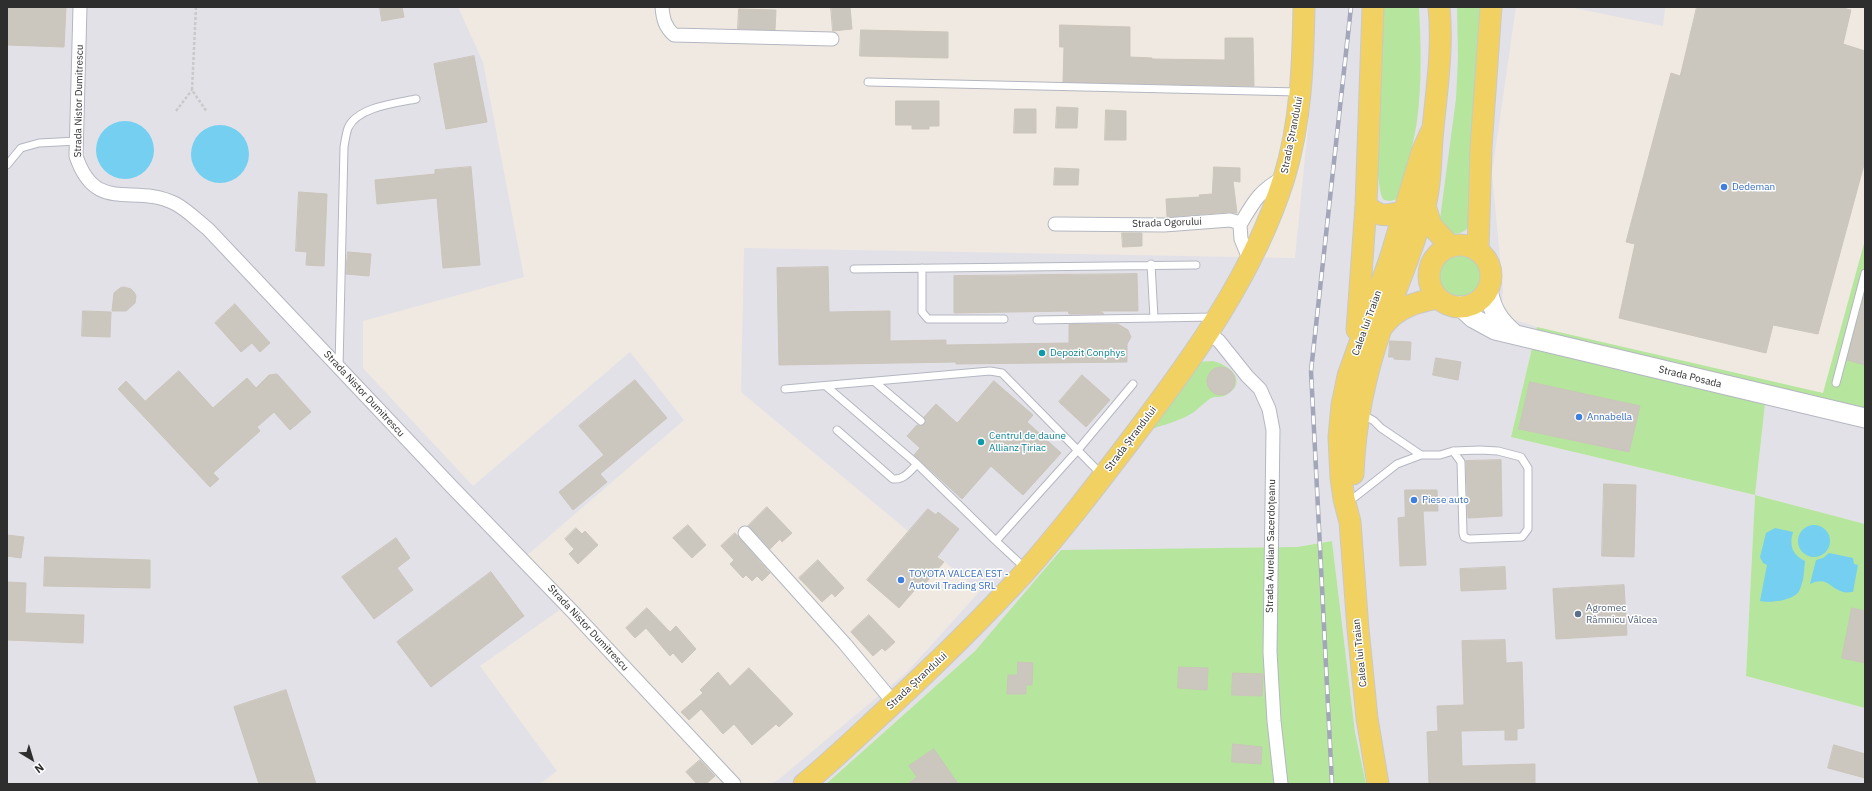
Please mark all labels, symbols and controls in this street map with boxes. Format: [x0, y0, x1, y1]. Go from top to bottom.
street label: Strada Nistor Dumitrescu [72, 44, 86, 158]
street label: Strada Ștrandului [1279, 96, 1305, 174]
place label: Dedeman [1732, 181, 1775, 193]
marker: Dedeman [1719, 182, 1729, 192]
street label: Strada Ogorului [1132, 216, 1202, 230]
street label: Calea lui Traian [1350, 289, 1384, 357]
place label: Depozit Conphys [1050, 347, 1125, 359]
marker: Depozit Conphys [1037, 348, 1047, 358]
street label: Strada Nistor Dumitrescu [321, 349, 407, 439]
street label: Strada Posada [1657, 363, 1723, 391]
street label: Strada Ștrandului [1103, 404, 1159, 474]
place label: Annabella [1587, 411, 1632, 423]
marker: Annabella [1574, 412, 1584, 422]
place label: Centrul de daune Allianz Țiriac [989, 430, 1066, 454]
marker: Centrul de daune Allianz Țiriac [976, 437, 986, 447]
street label: Strada Aurelian Sacerdoțeanu [1264, 479, 1278, 613]
place label: Piese auto [1422, 494, 1469, 506]
marker: Piese auto [1409, 495, 1419, 505]
place label: TOYOTA VALCEA EST - Autovil Trading SRL [909, 568, 1009, 592]
marker: TOYOTA VALCEA EST - Autovil Trading SRL [896, 575, 906, 585]
street label: Strada Nistor Dumitrescu [545, 583, 631, 673]
place label: Agromec Râmnicu Vâlcea [1586, 602, 1657, 626]
marker: Agromec Râmnicu Vâlcea [1573, 609, 1583, 619]
street label: Calea lui Traian [1350, 618, 1370, 688]
street label: Strada Ștrandului [884, 650, 950, 712]
north arrow [12, 739, 52, 779]
text: N [32, 760, 47, 776]

